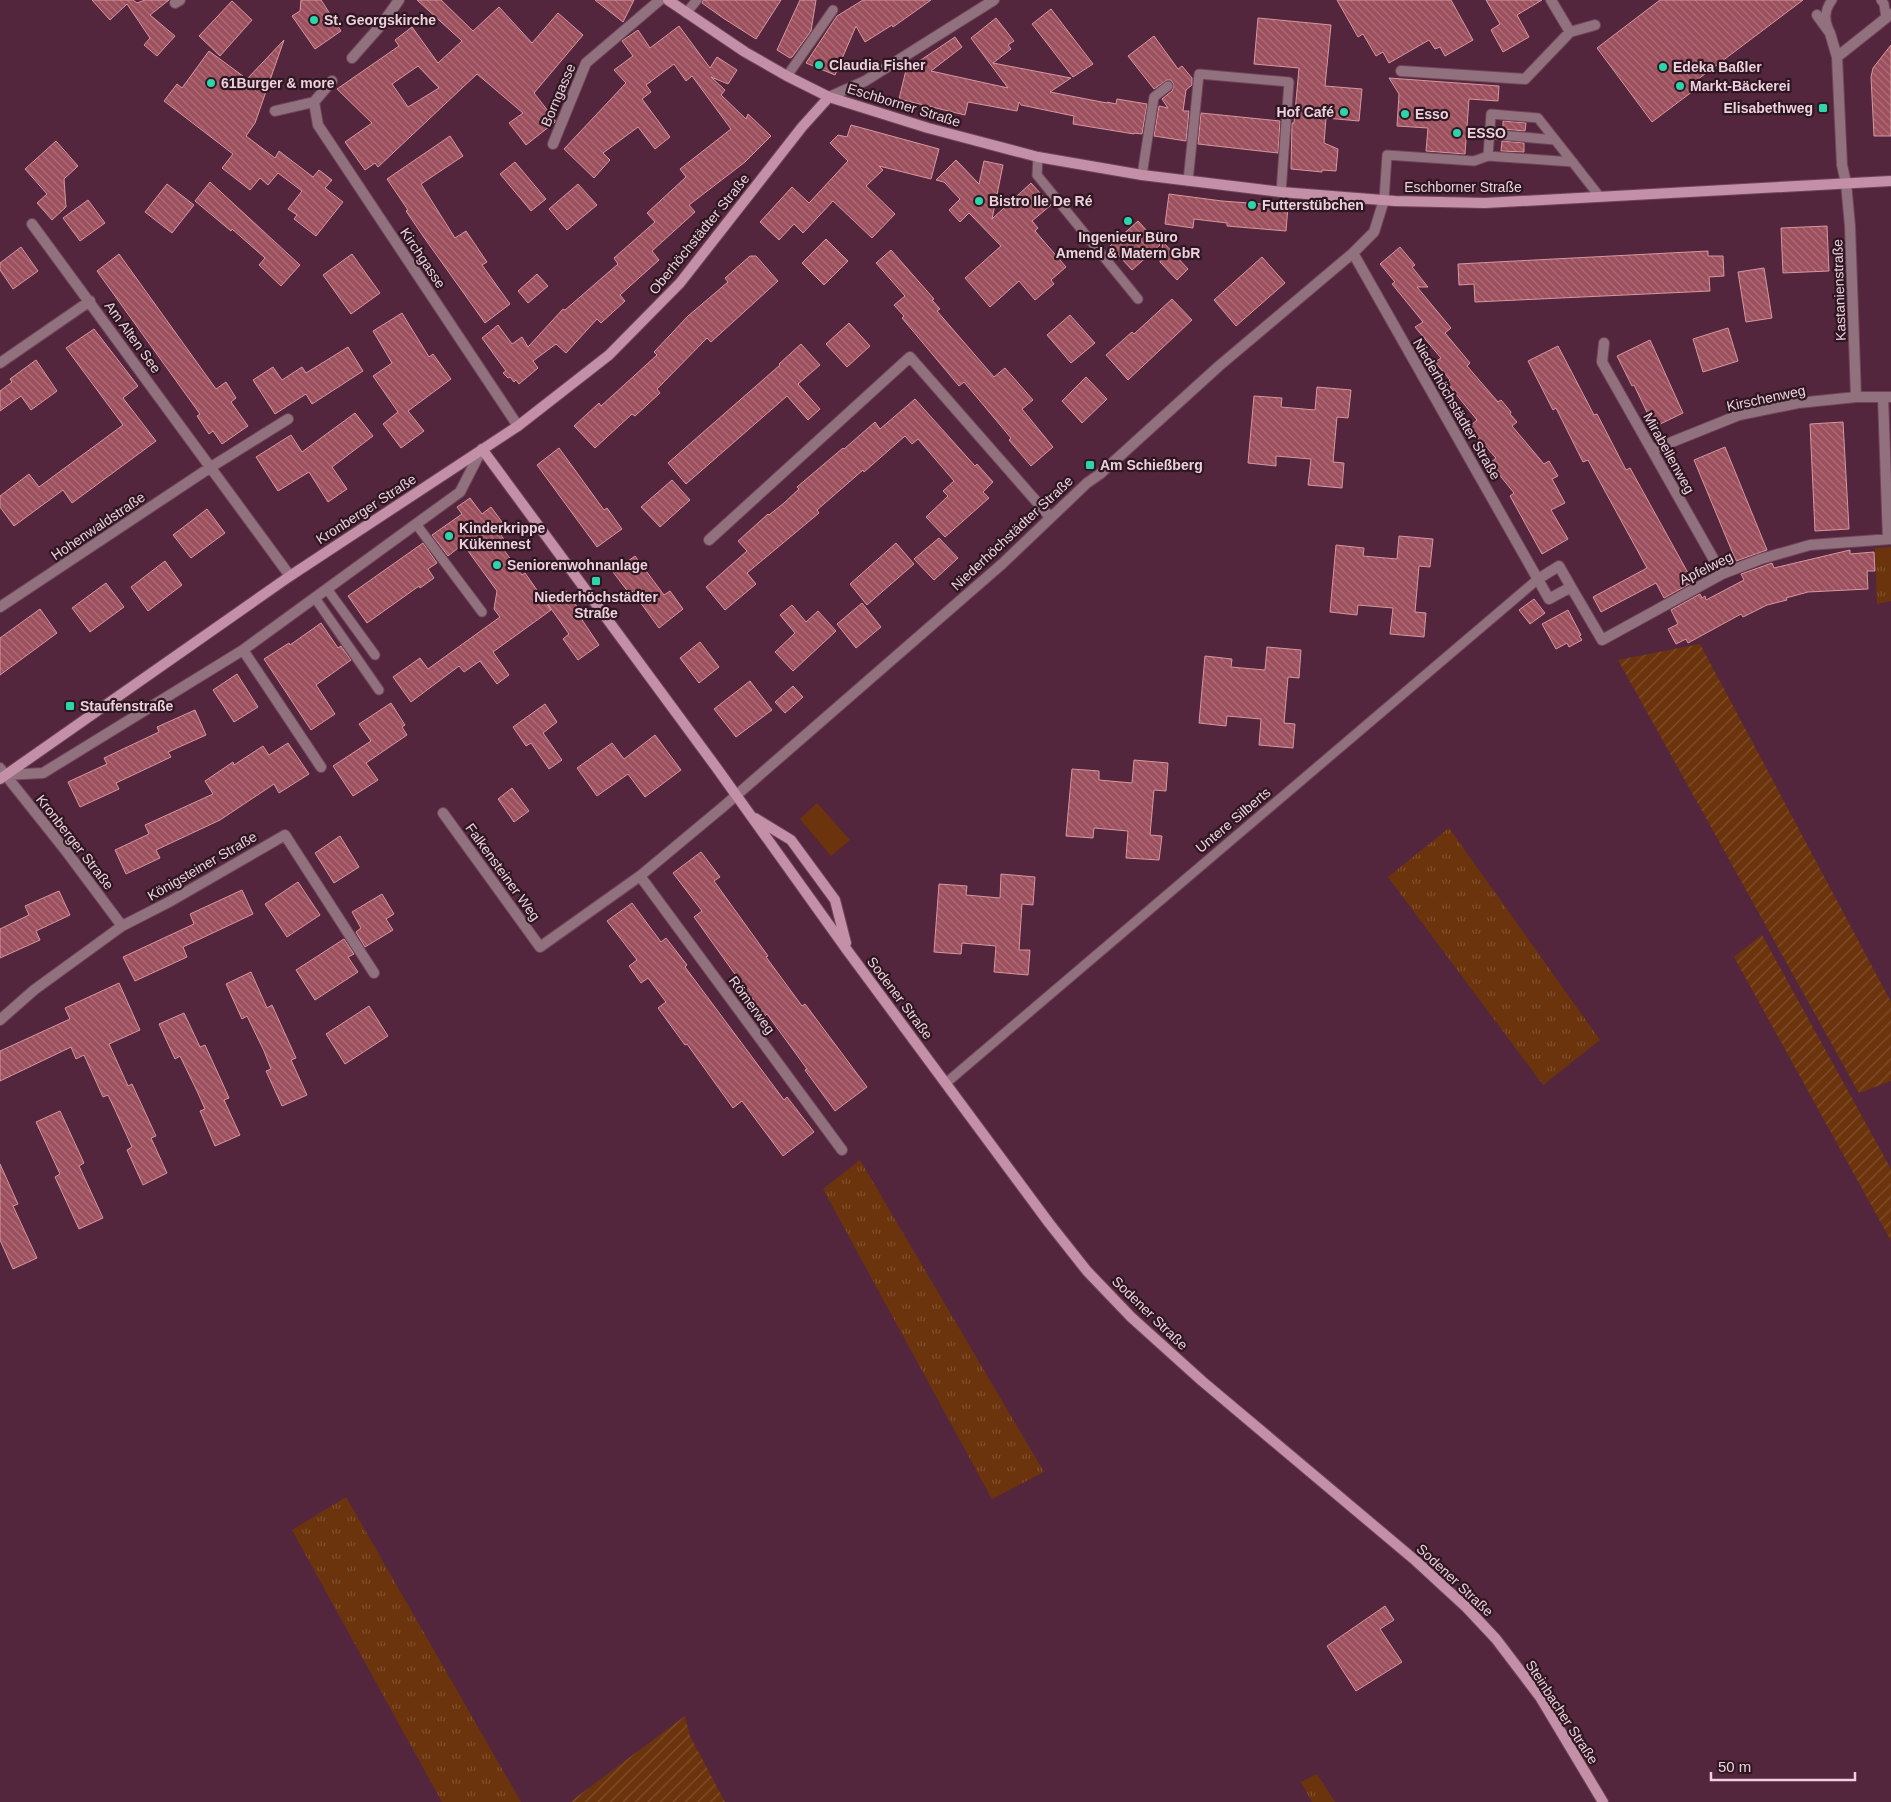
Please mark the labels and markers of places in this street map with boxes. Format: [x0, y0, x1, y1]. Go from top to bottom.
place label: St. Georgskirche [324, 12, 436, 28]
marker: St. Georgskirche [308, 14, 320, 26]
place label: Claudia Fisher [829, 57, 926, 73]
marker: Claudia Fisher [813, 59, 825, 71]
place label: Edeka Baßler [1673, 59, 1762, 75]
marker: Edeka Baßler [1657, 61, 1669, 73]
place label: 61Burger & more [221, 75, 335, 91]
marker: 61Burger & more [205, 77, 217, 89]
place label: Markt-Bäckerei [1690, 78, 1790, 94]
marker: Markt-Bäckerei [1674, 80, 1686, 92]
place label: Elisabethweg [1724, 100, 1813, 116]
marker: Elisabethweg [1817, 102, 1829, 114]
place label: Hof Café [1276, 104, 1334, 120]
marker: Hof Café [1338, 106, 1350, 118]
place label: Esso [1415, 106, 1448, 122]
marker: Esso [1399, 108, 1411, 120]
place label: ESSO [1467, 125, 1506, 141]
marker: ESSO [1451, 127, 1463, 139]
place label: Bistro Ile De Ré [989, 193, 1093, 209]
marker: Bistro Ile De Ré [973, 195, 985, 207]
place label: Futterstübchen [1262, 197, 1364, 213]
marker: Futterstübchen [1246, 199, 1258, 211]
marker: Ingenieur Büro Amend & Matern GbR [1122, 215, 1134, 227]
place label: Ingenieur Büro Amend & Matern GbR [1056, 229, 1200, 261]
place label: Am Schießberg [1100, 457, 1203, 473]
marker: Am Schießberg [1084, 459, 1096, 471]
place label: Kinderkrippe Kükennest [459, 520, 546, 552]
marker: Kinderkrippe Kükennest [443, 530, 455, 542]
place label: Seniorenwohnanlage [507, 557, 648, 573]
marker: Seniorenwohnanlage [491, 559, 503, 571]
marker: Niederhöchstädter Straße [590, 575, 602, 587]
place label: Niederhöchstädter Straße [534, 589, 658, 621]
place label: Staufenstraße [80, 698, 174, 714]
marker: Staufenstraße [64, 700, 76, 712]

